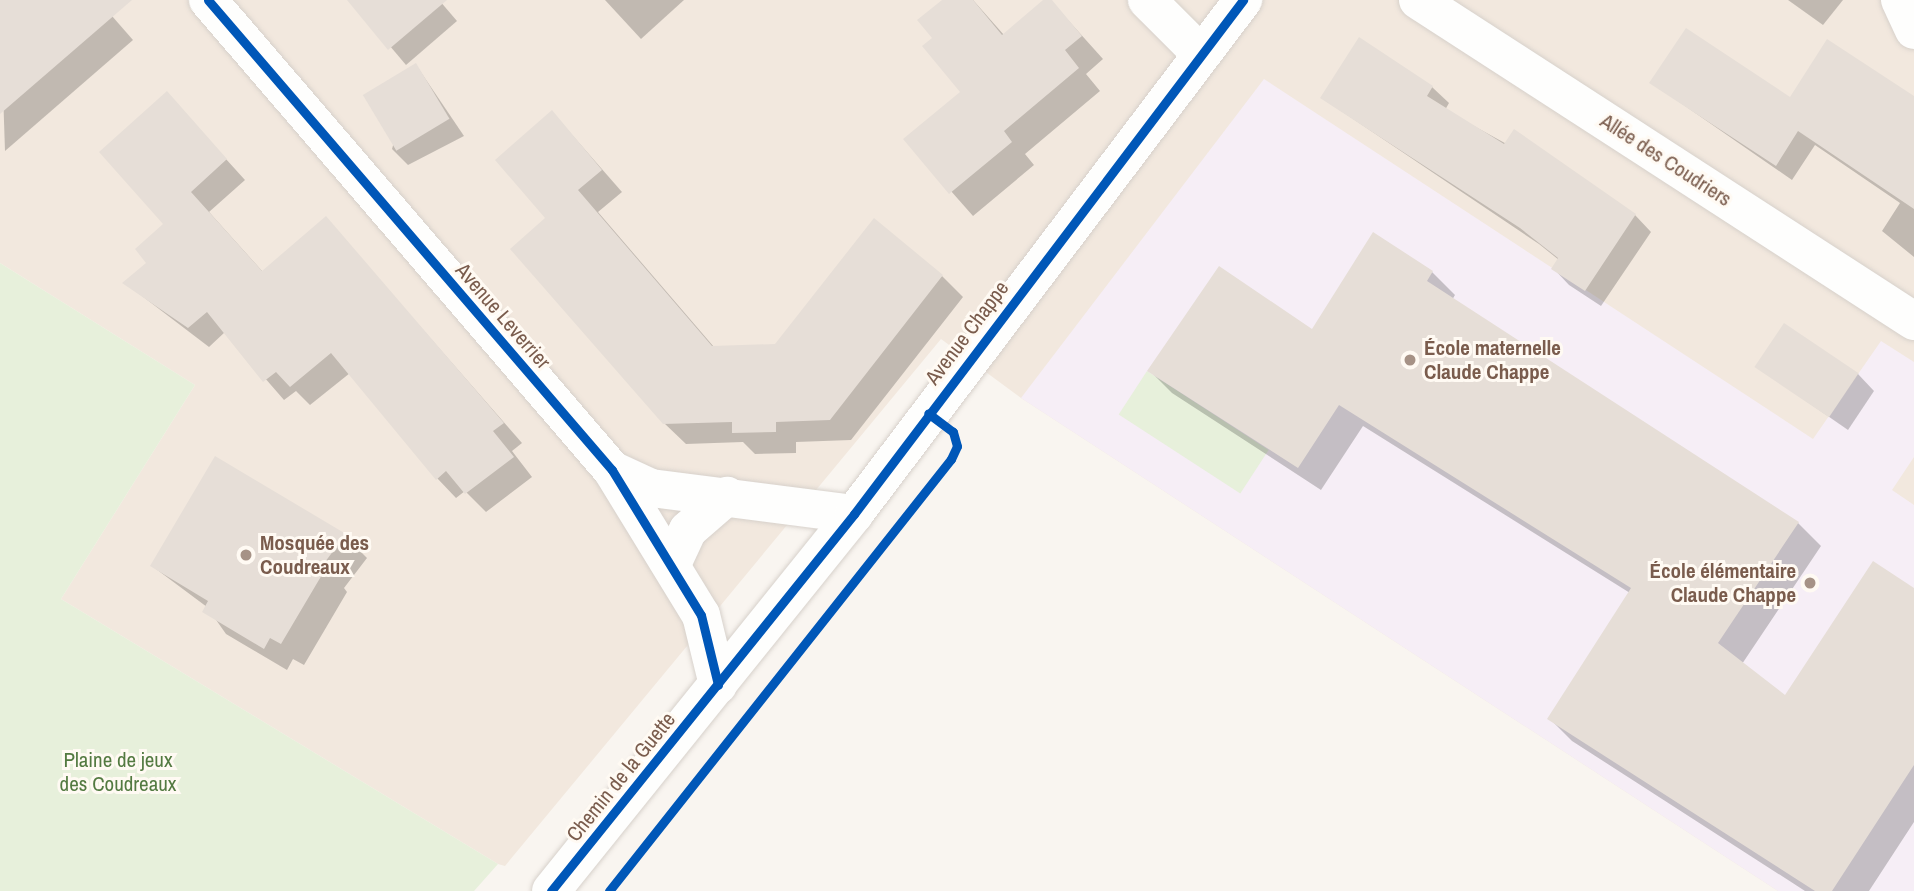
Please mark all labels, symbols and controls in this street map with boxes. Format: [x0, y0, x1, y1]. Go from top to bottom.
street label: Allée des Coudriers [1596, 108, 1736, 212]
street label: Avenue Leverrier [450, 258, 556, 374]
street label: Avenue Chappe [920, 276, 1014, 390]
place label: École maternelle Claude Chappe [1424, 335, 1561, 385]
marker: École maternelle Claude Chappe [1402, 352, 1418, 368]
place label: Mosquée des Coudreaux [260, 530, 369, 580]
marker: Mosquée des Coudreaux [238, 547, 254, 563]
place label: École élémentaire Claude Chappe [1650, 558, 1796, 608]
marker: École élémentaire Claude Chappe [1802, 575, 1818, 591]
street label: Chemin de la Guette [561, 707, 681, 847]
park label: Plaine de jeux des Coudreaux [60, 747, 176, 797]

